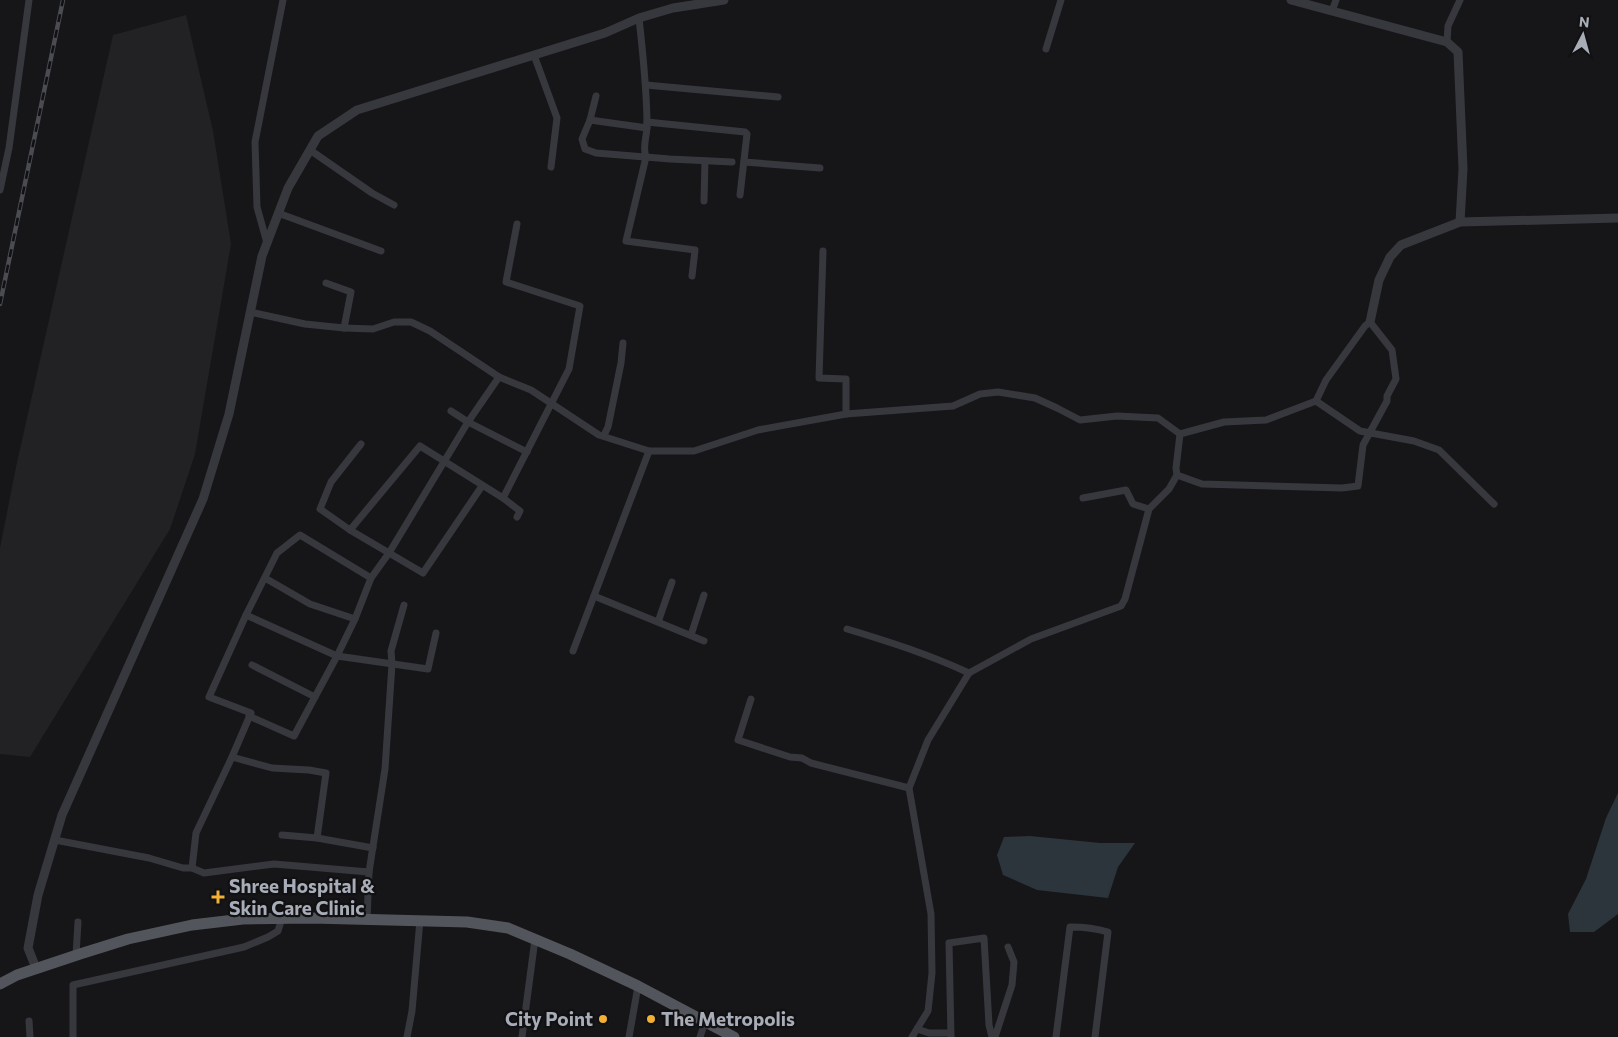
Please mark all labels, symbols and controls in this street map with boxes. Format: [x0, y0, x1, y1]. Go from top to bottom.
north arrow [1558, 10, 1608, 60]
text: N [1578, 13, 1591, 31]
place label: Shree Hospital & Skin Care Clinic [229, 874, 375, 919]
marker: Shree Hospital & Skin Care Clinic [211, 890, 225, 904]
place label: City Point [505, 1007, 593, 1030]
place label: The Metropolis [661, 1007, 795, 1030]
marker: City Point [597, 1013, 609, 1025]
marker: The Metropolis [645, 1013, 657, 1025]

